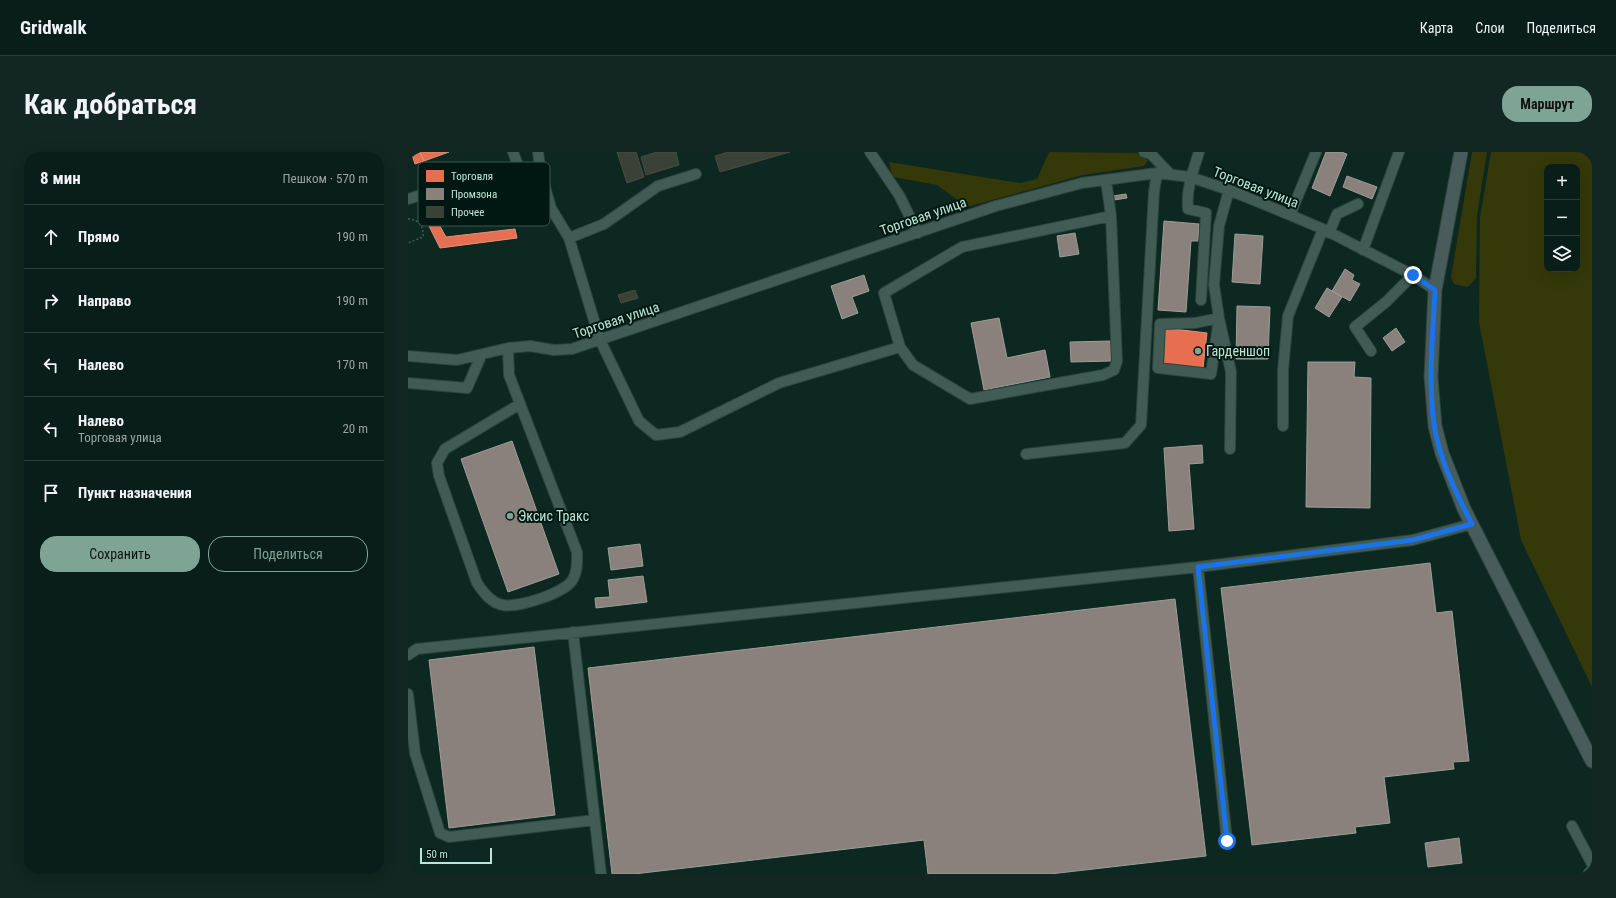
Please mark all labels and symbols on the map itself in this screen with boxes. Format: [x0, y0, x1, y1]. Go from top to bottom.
legend [418, 162, 550, 226]
street label: Торговая улица [1211, 163, 1301, 211]
text: Торговля [451, 170, 493, 183]
text: Промзона [451, 188, 497, 201]
street label: Торговая улица [878, 194, 968, 238]
text: Прочее [451, 206, 484, 219]
route end [1404, 266, 1422, 284]
street label: Торговая улица [571, 298, 661, 342]
place label: Гарденшоп [1206, 343, 1270, 359]
marker: Гарденшоп [1193, 346, 1203, 356]
place label: Эксис Тракс [518, 508, 589, 524]
marker: Эксис Тракс [505, 511, 515, 521]
route start [1218, 832, 1236, 850]
scale bar [420, 846, 492, 865]

